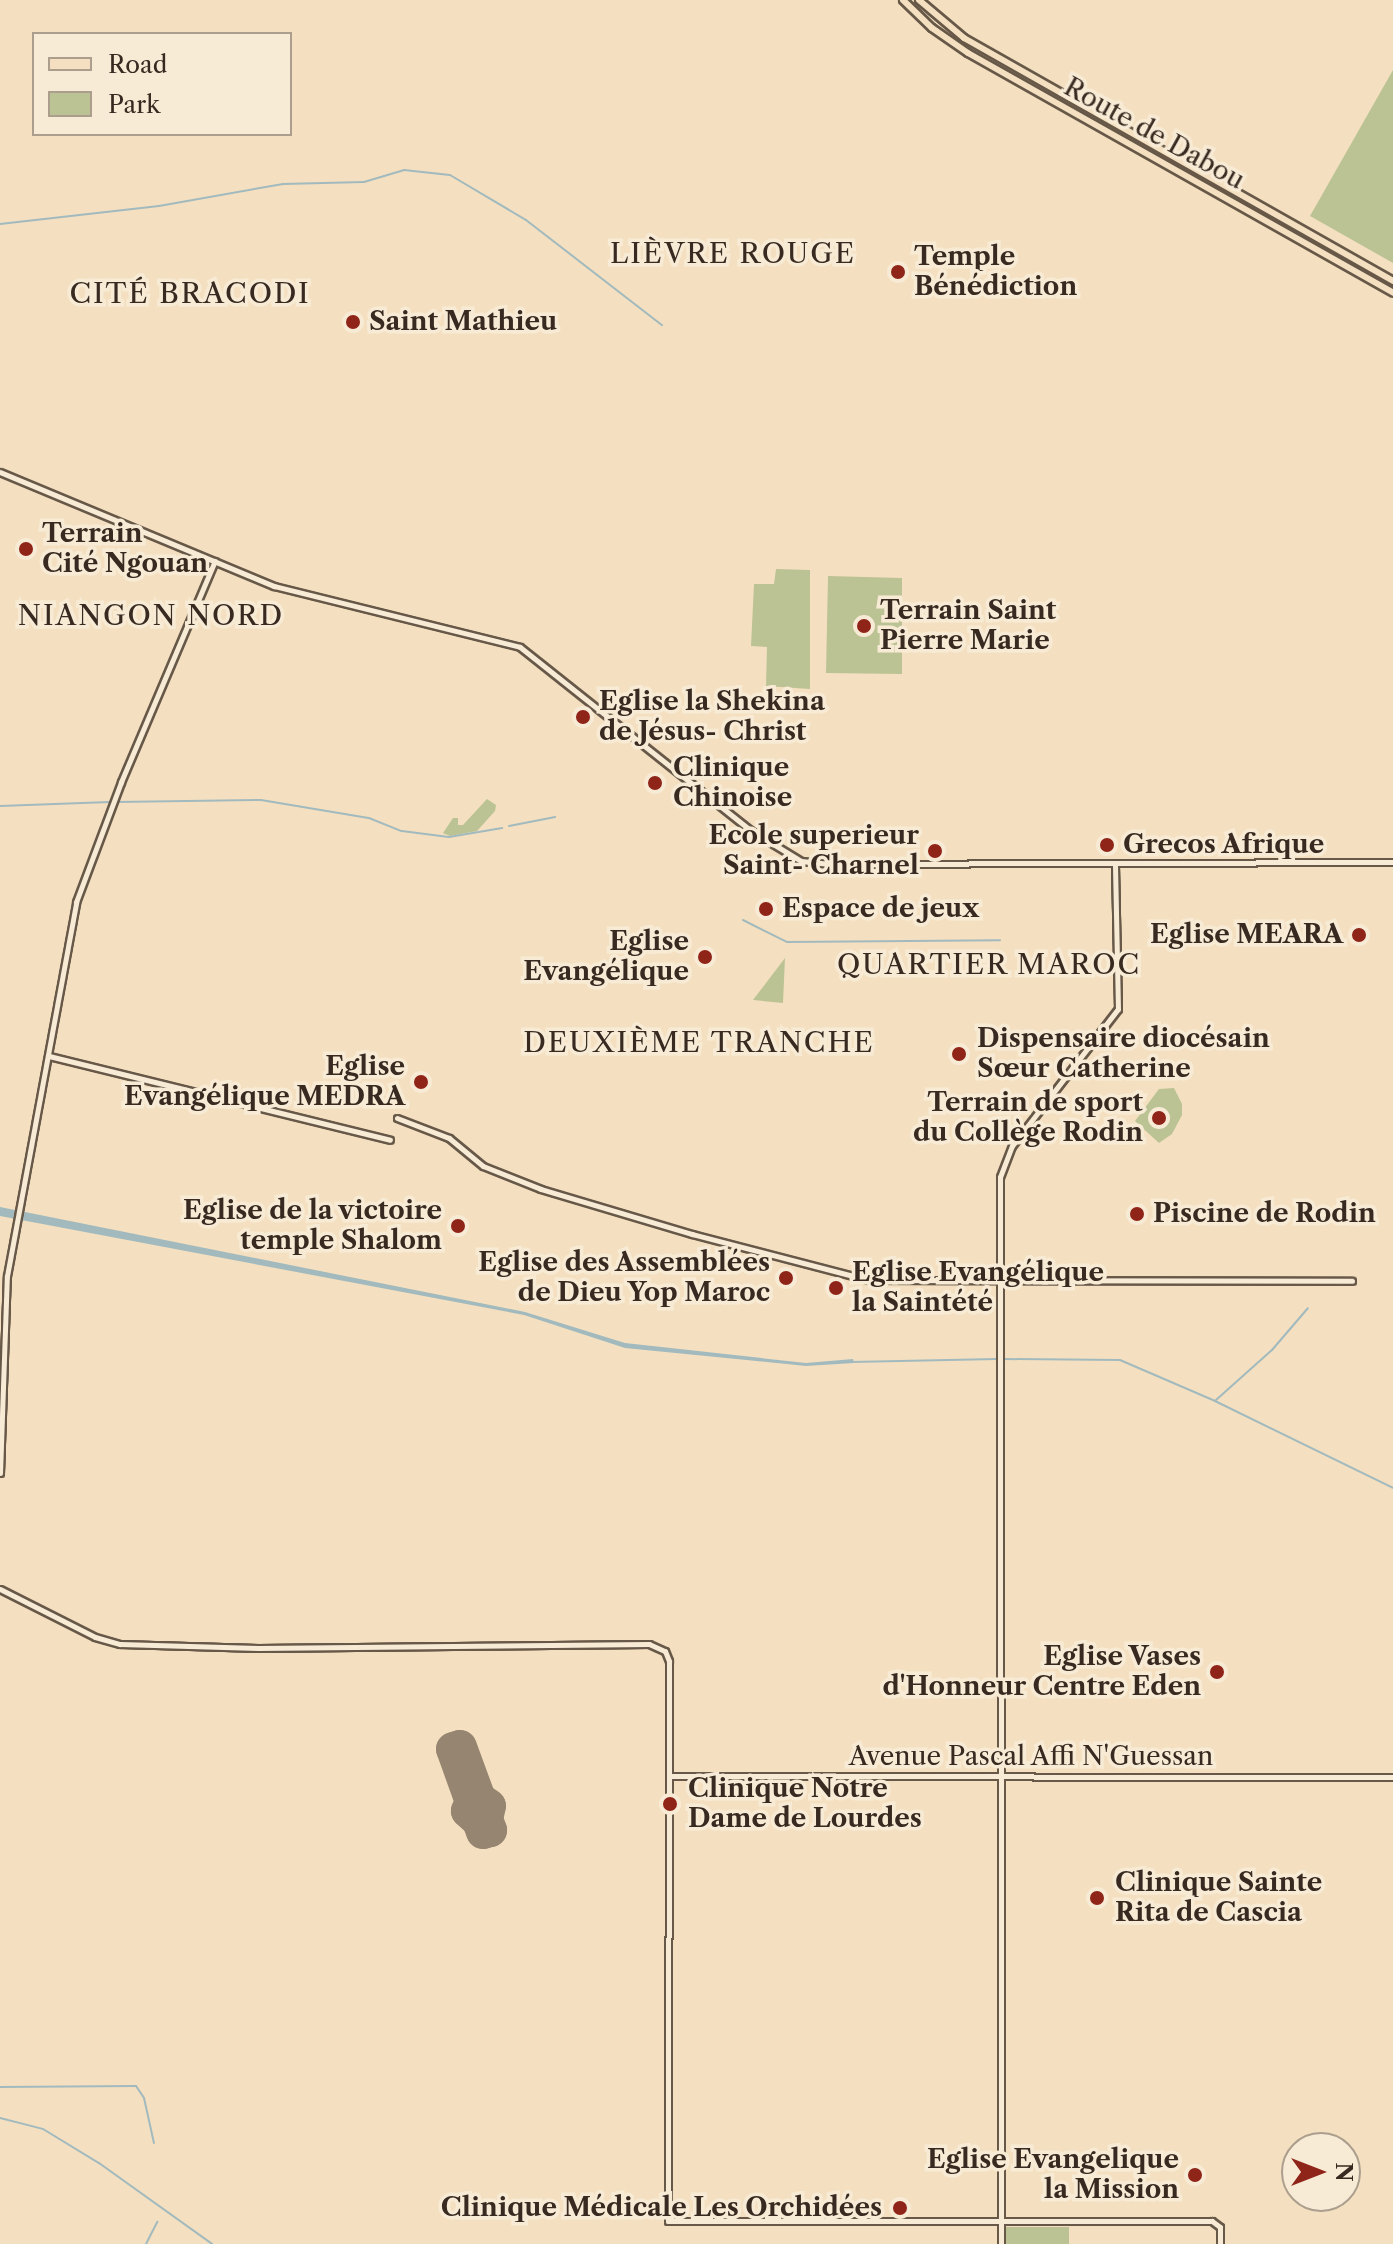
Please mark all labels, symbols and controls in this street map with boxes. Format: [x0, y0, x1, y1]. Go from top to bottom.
legend [32, 32, 292, 136]
text: Road [108, 50, 167, 79]
street label: Route de Dabou [1058, 72, 1250, 196]
text: Park [108, 90, 160, 119]
district label: LIÈVRE ROUGE [610, 236, 856, 270]
place label: Temple Bénédiction [914, 241, 1077, 302]
marker: Temple Bénédiction [889, 263, 907, 281]
district label: CITÉ BRACODI [69, 276, 311, 310]
place label: Saint Mathieu [369, 306, 557, 338]
marker: Saint Mathieu [344, 313, 362, 331]
place label: Terrain Cité Ngouan [42, 518, 208, 580]
marker: Terrain Cité Ngouan [17, 540, 35, 558]
place label: Terrain Saint Pierre Marie [880, 595, 1056, 656]
district label: NIANGON NORD [18, 598, 284, 632]
marker: Terrain Saint Pierre Marie [855, 617, 873, 635]
place label: Eglise la Shekina de Jésus- Christ [599, 686, 825, 748]
marker: Eglise la Shekina de Jésus- Christ [574, 708, 592, 726]
place label: Clinique Chinoise [673, 752, 792, 814]
marker: Clinique Chinoise [644, 772, 666, 794]
place label: Ecole superieur Saint- Charnel [708, 820, 919, 882]
place label: Grecos Afrique [1123, 829, 1325, 861]
marker: Grecos Afrique [1098, 836, 1116, 854]
marker: Ecole superieur Saint- Charnel [926, 842, 944, 860]
place label: Espace de jeux [782, 893, 979, 925]
marker: Espace de jeux [757, 900, 775, 918]
place label: Eglise MEARA [1150, 919, 1343, 951]
place label: Eglise Evangélique [523, 926, 689, 988]
marker: Eglise MEARA [1350, 926, 1368, 944]
district label: QUARTIER MAROC [836, 947, 1142, 981]
marker: Eglise Evangélique [696, 948, 714, 966]
place label: Dispensaire diocésain Sœur Catherine [977, 1023, 1270, 1084]
district label: DEUXIÈME TRANCHE [523, 1025, 875, 1059]
marker: Dispensaire diocésain Sœur Catherine [948, 1043, 970, 1065]
place label: Eglise Evangélique MEDRA [124, 1051, 405, 1112]
marker: Eglise Evangélique MEDRA [412, 1073, 430, 1091]
place label: Terrain de sport du Collège Rodin [913, 1087, 1143, 1148]
marker: Terrain de sport du Collège Rodin [1150, 1109, 1168, 1127]
place label: Eglise de la victoire temple Shalom [182, 1195, 442, 1256]
place label: Piscine de Rodin [1153, 1198, 1376, 1230]
marker: Piscine de Rodin [1128, 1205, 1146, 1223]
marker: Eglise de la victoire temple Shalom [449, 1217, 467, 1235]
place label: Eglise des Assemblées de Dieu Yop Maroc [477, 1247, 770, 1308]
place label: Eglise Evangélique la Saintété [852, 1257, 1104, 1318]
marker: Eglise des Assemblées de Dieu Yop Maroc [777, 1269, 795, 1287]
marker: Eglise Evangélique la Saintété [827, 1279, 845, 1297]
place label: Eglise Vases d'Honneur Centre Eden [882, 1641, 1201, 1702]
marker: Eglise Vases d'Honneur Centre Eden [1208, 1663, 1226, 1681]
street label: Avenue Pascal Affi N'Guessan [848, 1741, 1214, 1773]
place label: Clinique Notre Dame de Lourdes [688, 1773, 922, 1834]
marker: Clinique Notre Dame de Lourdes [659, 1793, 681, 1815]
place label: Clinique Sainte Rita de Cascia [1115, 1867, 1322, 1928]
marker: Clinique Sainte Rita de Cascia [1086, 1887, 1108, 1909]
north arrow [1281, 2132, 1361, 2212]
place label: Eglise Evangelique la Mission [927, 2144, 1179, 2206]
text: N [1330, 2162, 1357, 2182]
marker: Eglise Evangelique la Mission [1186, 2166, 1204, 2184]
place label: Clinique Médicale Les Orchidées [441, 2192, 882, 2224]
marker: Clinique Médicale Les Orchidées [889, 2197, 911, 2219]

